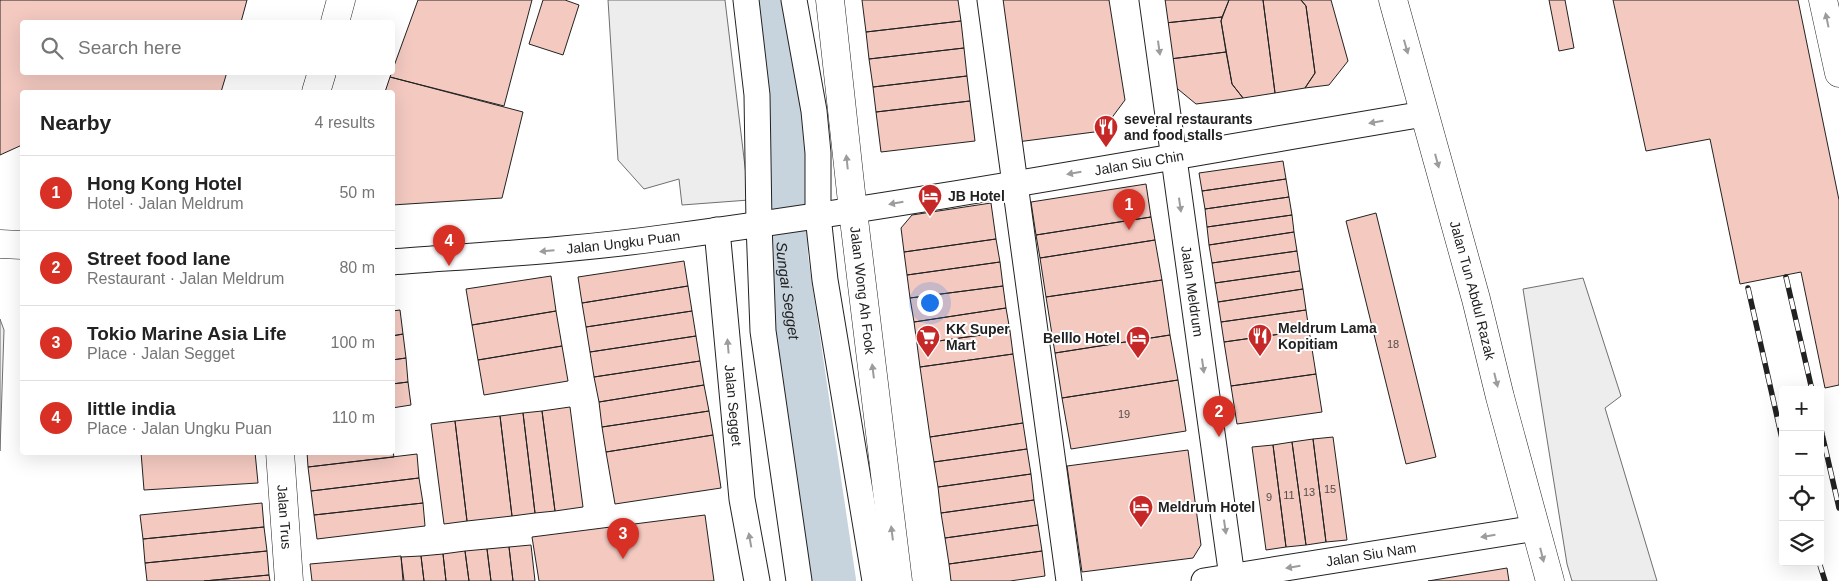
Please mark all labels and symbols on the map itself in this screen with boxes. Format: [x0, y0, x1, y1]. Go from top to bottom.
one-way arrow [1823, 12, 1831, 27]
one-way arrow [1402, 40, 1410, 55]
one-way arrow [1155, 41, 1163, 57]
place label: several restaurants and food stalls [1124, 111, 1253, 143]
restaurant icon: several restaurants and food stalls [1093, 114, 1119, 148]
one-way arrow [1368, 118, 1384, 126]
street label: Jalan Siu Chin [1093, 147, 1185, 178]
one-way arrow [1434, 153, 1442, 168]
one-way arrow [843, 154, 851, 170]
one-way arrow [1065, 170, 1081, 178]
hotel icon: JB Hotel [917, 183, 943, 217]
place label: JB Hotel [948, 188, 1005, 204]
pin: 1 [1113, 189, 1145, 230]
one-way arrow [1177, 197, 1185, 213]
one-way arrow [888, 200, 904, 208]
street label: Jalan Tun Abdul Razak [1447, 219, 1499, 362]
pin: 4 [433, 225, 465, 266]
street label: Jalan Wong Ah Fook [847, 225, 878, 356]
street label: Jalan Ungku Puan [565, 228, 681, 257]
water label: Sungai Segget [774, 241, 804, 341]
street label: Jalan Meldrum [1178, 245, 1207, 338]
one-way arrow [539, 247, 555, 255]
your location [917, 290, 943, 316]
place label: Meldrum Lama Kopitiam [1278, 320, 1377, 352]
place label: KK Super Mart [946, 321, 1010, 353]
restaurant icon: Meldrum Lama Kopitiam [1247, 323, 1273, 357]
supermarket icon: KK Super Mart [915, 324, 941, 358]
hotel icon: Belllo Hotel [1125, 325, 1151, 359]
place label: Belllo Hotel [1043, 330, 1120, 346]
one-way arrow [724, 338, 732, 354]
house number: 18 [1387, 338, 1399, 350]
one-way arrow [1199, 358, 1207, 374]
one-way arrow [869, 363, 877, 379]
street label: Jalan Segget [722, 364, 745, 447]
one-way arrow [1492, 372, 1500, 387]
pin: 2 [1203, 396, 1235, 437]
house number: 19 [1118, 408, 1130, 420]
house number: 15 [1324, 483, 1336, 495]
street label: Jalan Trus [274, 484, 295, 550]
house number: 13 [1303, 486, 1315, 498]
house number: 11 [1283, 489, 1295, 501]
house number: 9 [1266, 491, 1272, 503]
hotel icon: Meldrum Hotel [1128, 494, 1154, 528]
place label: Meldrum Hotel [1158, 499, 1255, 515]
pin: 3 [607, 518, 639, 559]
one-way arrow [1221, 519, 1229, 535]
one-way arrow [888, 524, 896, 540]
one-way arrow [745, 532, 753, 548]
one-way arrow [1480, 532, 1496, 540]
street label: Jalan Siu Nam [1325, 539, 1417, 569]
one-way arrow [1539, 547, 1547, 562]
one-way arrow [1284, 563, 1300, 571]

